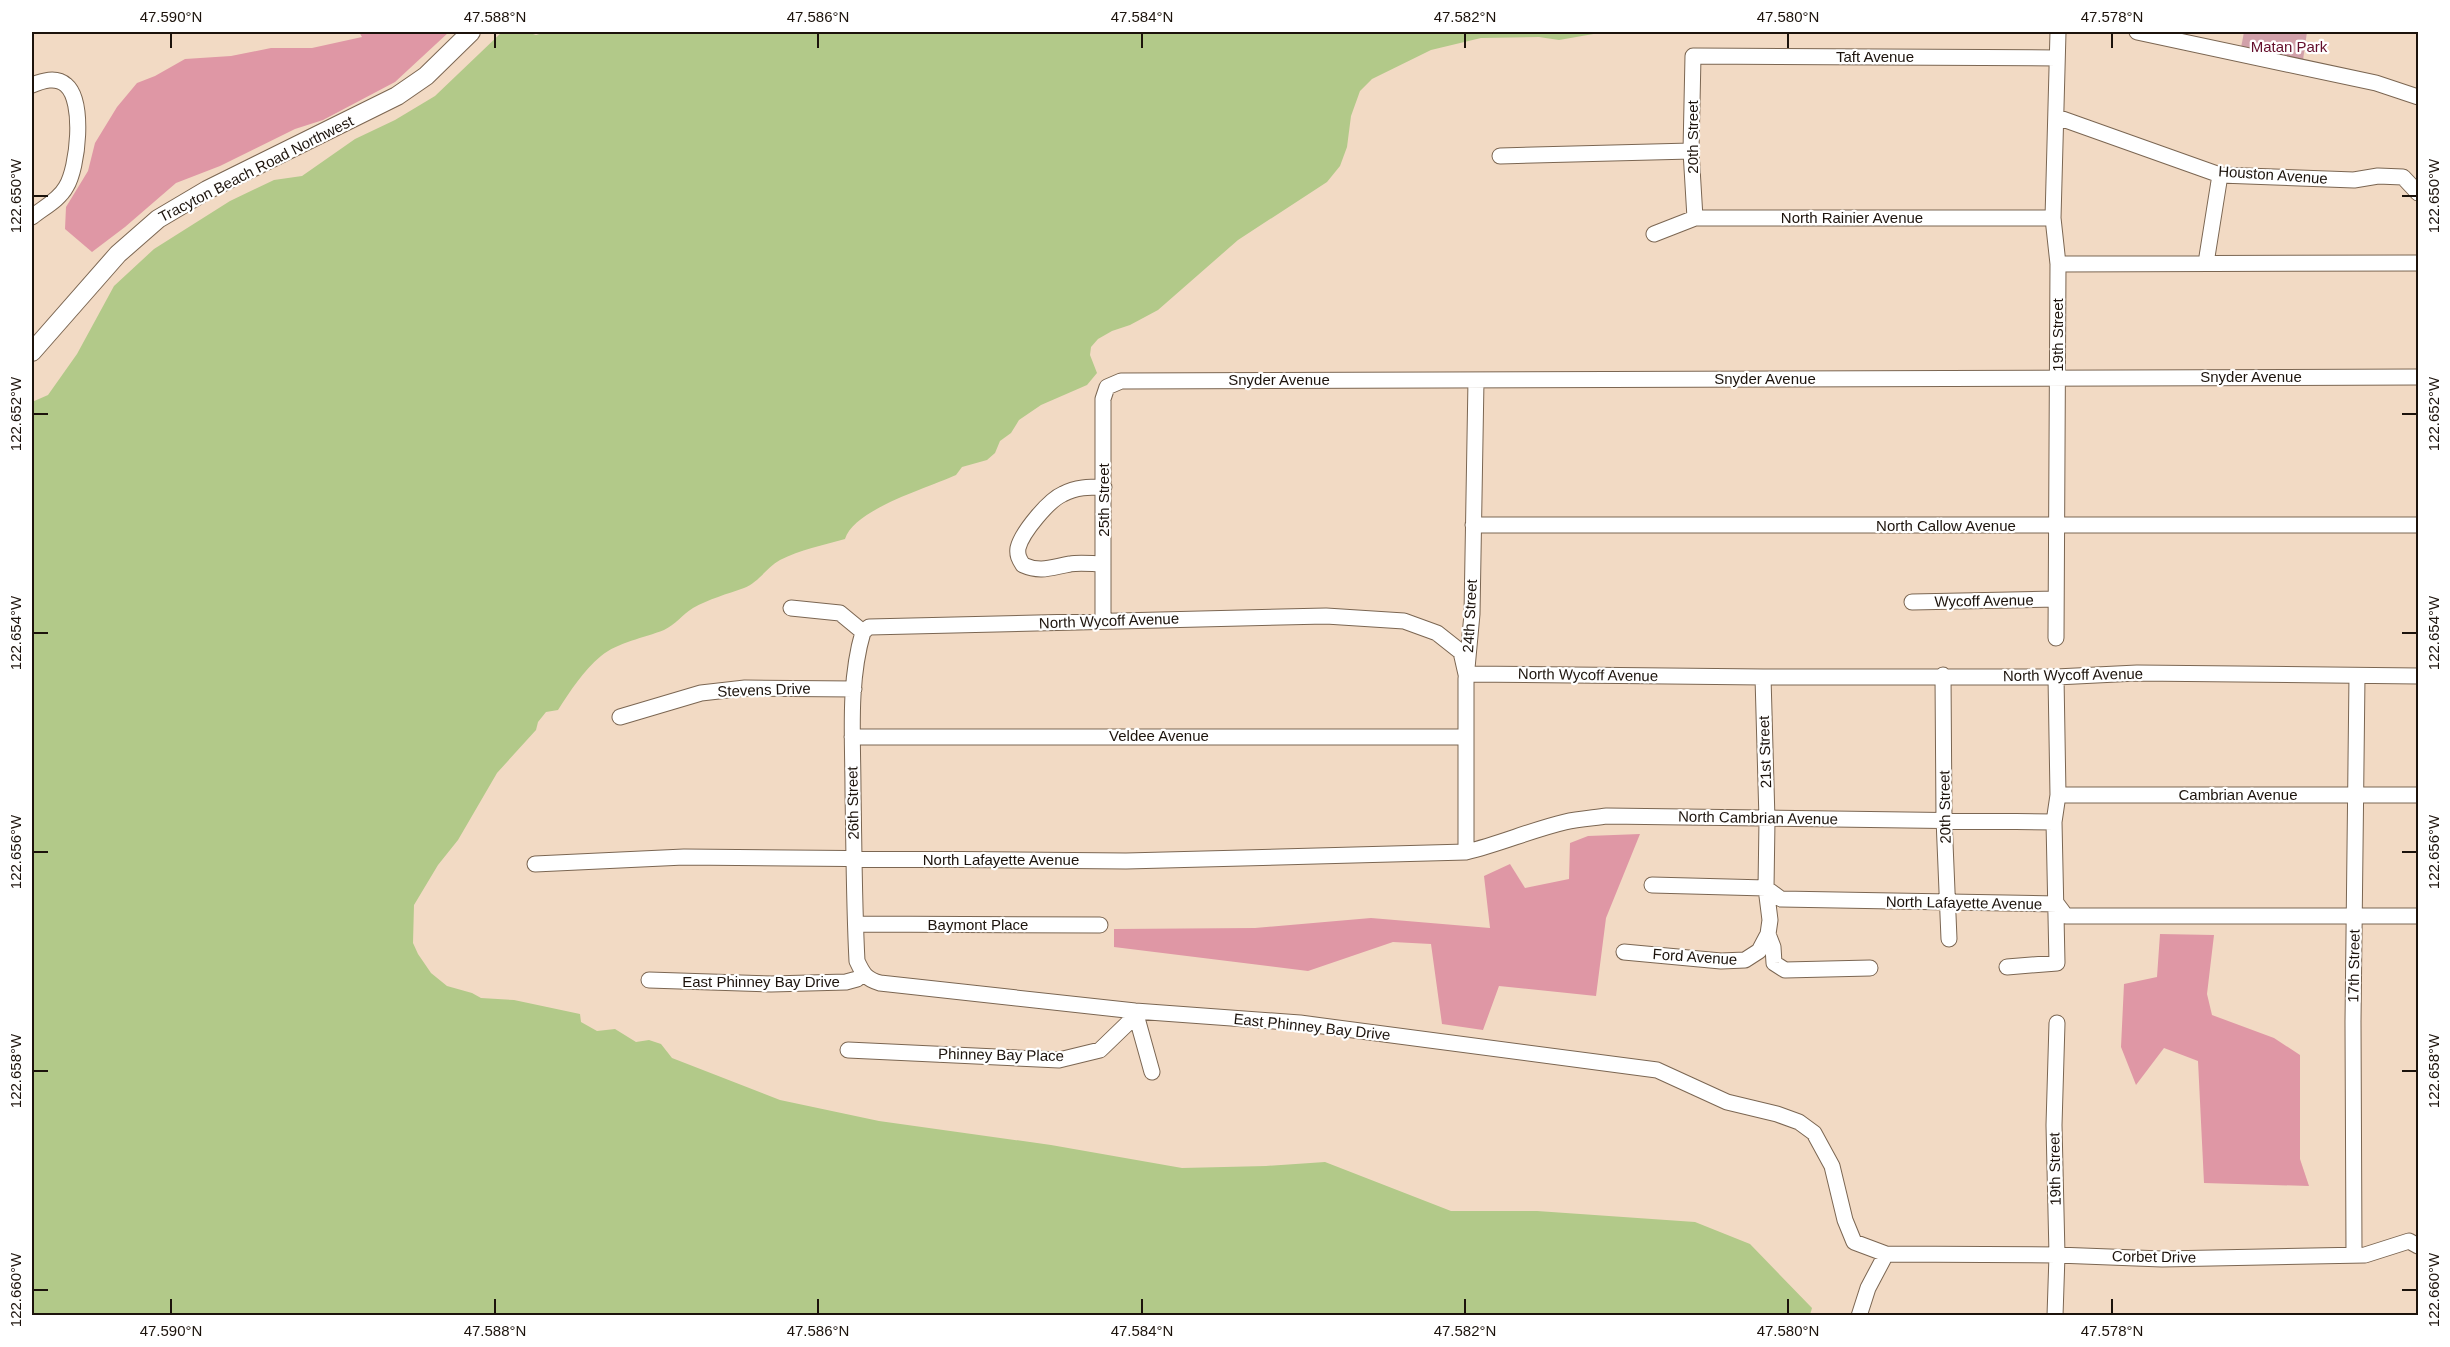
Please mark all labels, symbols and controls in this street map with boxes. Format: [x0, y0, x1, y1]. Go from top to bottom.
text: 47.590°N [140, 8, 202, 25]
text: 47.588°N [464, 8, 526, 25]
text: 47.586°N [787, 8, 849, 25]
text: 47.584°N [1111, 8, 1173, 25]
text: 47.582°N [1434, 8, 1496, 25]
text: 47.580°N [1757, 8, 1819, 25]
text: 47.578°N [2081, 8, 2143, 25]
park label: Matan Park [2251, 38, 2328, 55]
street label: Taft Avenue [1836, 48, 1914, 65]
street label: 20th Street [1684, 99, 1701, 174]
street label: Tracyton Beach Road Northwest [156, 112, 357, 225]
text: 122.650°W [7, 158, 24, 233]
text: 122.650°W [2425, 158, 2442, 233]
street label: Houston Avenue [2218, 162, 2328, 187]
street label: North Rainier Avenue [1781, 209, 1923, 226]
street label: 19th Street [2049, 297, 2066, 372]
street label: Snyder Avenue [2200, 368, 2302, 385]
street label: Snyder Avenue [1714, 370, 1816, 387]
street label: Snyder Avenue [1228, 371, 1330, 388]
text: 122.652°W [7, 376, 24, 451]
text: 122.652°W [2425, 376, 2442, 451]
street label: 25th Street [1095, 462, 1112, 537]
street label: North Callow Avenue [1876, 517, 2016, 534]
street label: 24th Street [1459, 578, 1480, 653]
street label: Wycoff Avenue [1934, 591, 2034, 610]
text: 122.654°W [7, 595, 24, 670]
text: 122.654°W [2425, 595, 2442, 670]
street label: North Wycoff Avenue [1039, 610, 1179, 631]
street label: North Wycoff Avenue [1518, 665, 1658, 684]
street label: North Wycoff Avenue [2003, 665, 2143, 684]
street label: Stevens Drive [717, 679, 811, 700]
street label: 21st Street [1755, 715, 1774, 789]
street label: Veldee Avenue [1109, 727, 1209, 744]
street label: 26th Street [843, 765, 862, 840]
street label: 20th Street [1935, 769, 1954, 844]
street label: Cambrian Avenue [2179, 786, 2297, 803]
street label: North Cambrian Avenue [1678, 808, 1838, 827]
text: 122.656°W [7, 814, 24, 889]
text: 122.656°W [2425, 814, 2442, 889]
street label: North Lafayette Avenue [923, 851, 1079, 868]
street label: North Lafayette Avenue [1886, 893, 2042, 912]
street label: Baymont Place [928, 916, 1028, 933]
street label: 17th Street [2344, 928, 2363, 1003]
street label: Ford Avenue [1652, 945, 1738, 968]
street label: East Phinney Bay Drive [682, 973, 840, 990]
street label: East Phinney Bay Drive [1233, 1010, 1391, 1043]
text: 122.658°W [7, 1033, 24, 1108]
text: 122.658°W [2425, 1033, 2442, 1108]
street label: Phinney Bay Place [938, 1045, 1064, 1064]
street label: 19th Street [2045, 1131, 2064, 1206]
street label: Corbet Drive [2112, 1247, 2196, 1266]
text: 122.660°W [7, 1252, 24, 1327]
text: 122.660°W [2425, 1252, 2442, 1327]
text: 47.590°N [140, 1322, 202, 1339]
text: 47.588°N [464, 1322, 526, 1339]
text: 47.586°N [787, 1322, 849, 1339]
text: 47.584°N [1111, 1322, 1173, 1339]
text: 47.582°N [1434, 1322, 1496, 1339]
text: 47.580°N [1757, 1322, 1819, 1339]
text: 47.578°N [2081, 1322, 2143, 1339]

